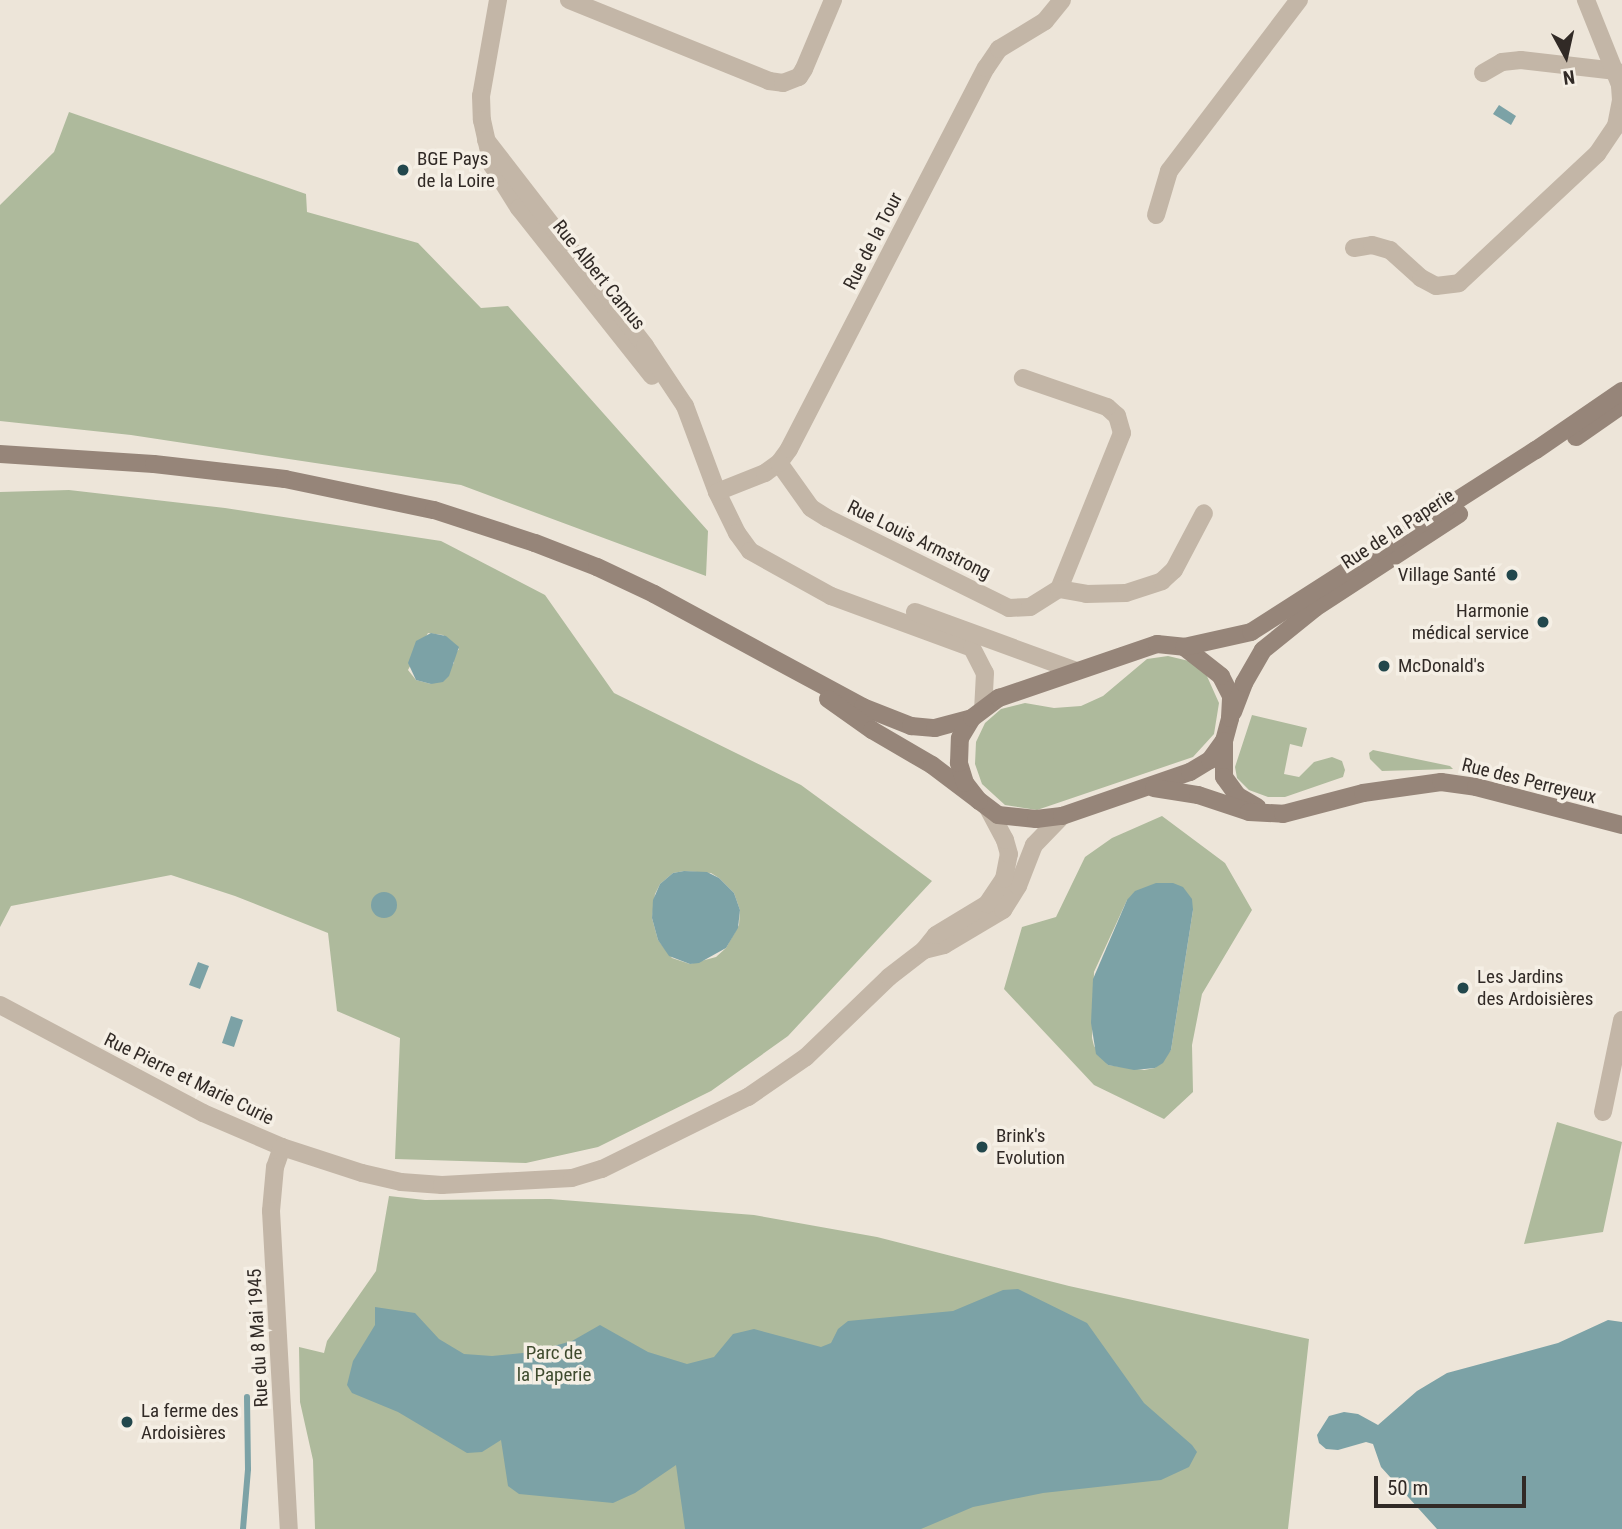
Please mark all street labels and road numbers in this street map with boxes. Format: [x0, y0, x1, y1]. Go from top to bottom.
street label: Rue de la Tour [839, 188, 907, 294]
street label: Rue Albert Camus [548, 216, 650, 334]
street label: Rue de la Paperie [1337, 484, 1459, 574]
street label: Rue Louis Armstrong [844, 495, 994, 585]
street label: Rue des Perreyeux [1459, 753, 1599, 809]
street label: Rue Pierre et Marie Curie [101, 1028, 277, 1130]
street label: Rue du 8 Mai 1945 [243, 1268, 273, 1408]

